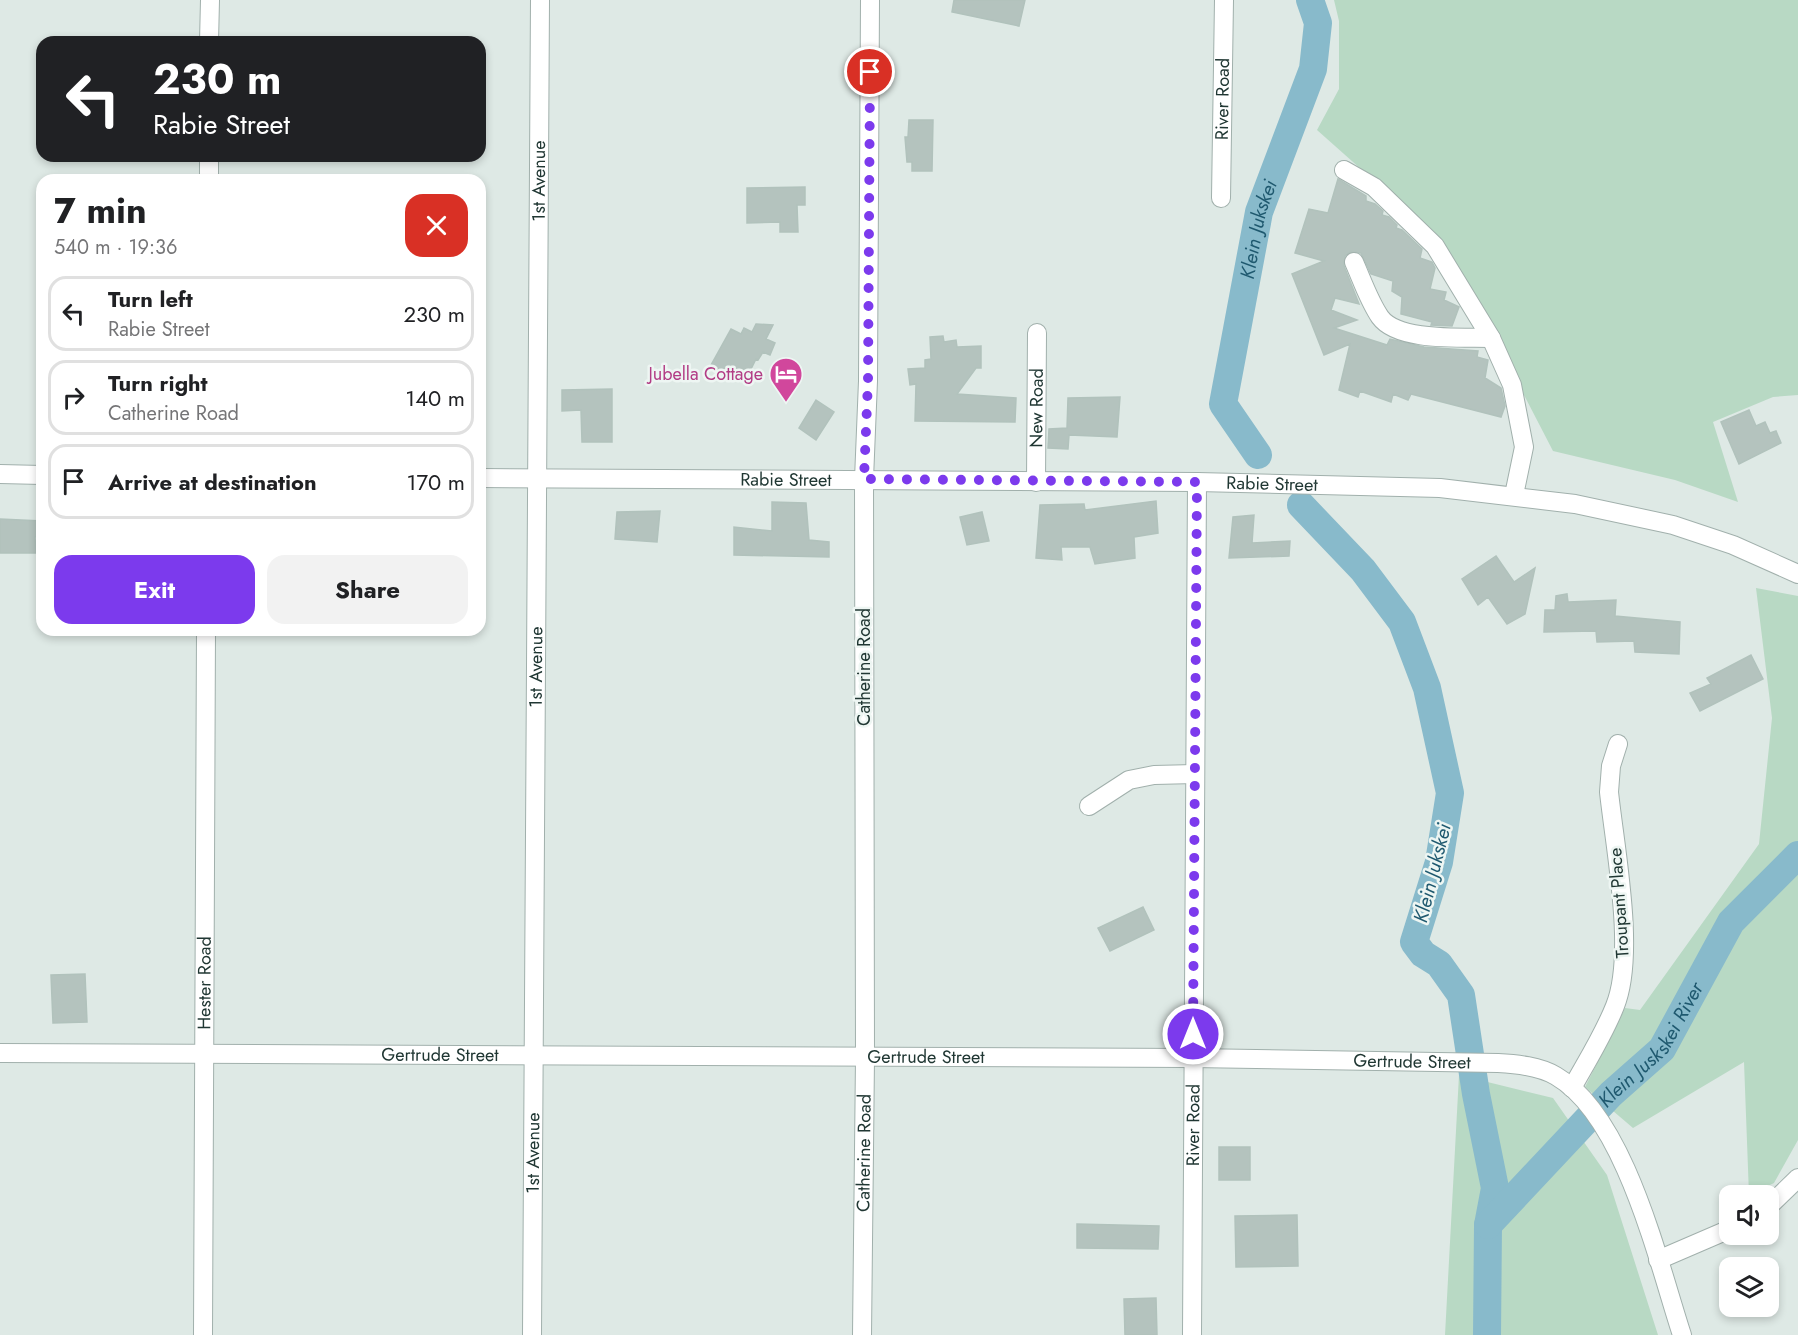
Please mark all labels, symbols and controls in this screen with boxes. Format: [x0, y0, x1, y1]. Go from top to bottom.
pin [844, 46, 895, 97]
text: 230 m [153, 49, 281, 110]
icon: arrive [853, 55, 886, 88]
street label: River Road [1209, 58, 1236, 140]
icon: left [54, 60, 132, 138]
text: Rabie Street [153, 105, 290, 144]
street label: 1st Avenue [526, 140, 552, 222]
water label: Klein Jukskei [1233, 175, 1285, 281]
text: 7 min [54, 184, 147, 236]
button: close [405, 194, 468, 257]
text: 540 m · 19:36 [54, 233, 178, 262]
text: Turn left [108, 283, 193, 315]
icon: left [57, 297, 90, 330]
text: 230 m [404, 298, 465, 330]
text: Rabie Street [108, 315, 209, 344]
hotel icon: Jubella Cottage [768, 356, 804, 403]
place label: Jubella Cottage [646, 361, 763, 387]
text: Turn right [108, 367, 208, 399]
street label: New Road [1023, 368, 1050, 448]
icon: right [57, 381, 90, 414]
text: 140 m [405, 382, 465, 414]
text: Catherine Road [108, 399, 239, 428]
icon: arrive [57, 465, 90, 498]
text: Arrive at destination [108, 466, 317, 498]
text: 170 m [407, 466, 465, 498]
street label: Rabie Street [740, 466, 832, 493]
street label: Rabie Street [1226, 470, 1319, 498]
button: Exit [54, 555, 255, 624]
button: Share [267, 555, 468, 624]
street label: Catherine Road [851, 608, 877, 726]
street label: 1st Avenue [523, 626, 549, 708]
water label: Klein Jukskei [1406, 820, 1459, 926]
street label: Troupant Place [1602, 847, 1636, 959]
street label: Hester Road [191, 936, 218, 1030]
water label: Klein Juskskei River [1591, 976, 1711, 1114]
position arrow [1161, 1002, 1225, 1066]
street label: Gertrude Street [381, 1042, 499, 1068]
street label: Gertrude Street [867, 1044, 985, 1070]
street label: Gertrude Street [1353, 1048, 1472, 1076]
street label: River Road [1180, 1084, 1206, 1166]
street label: Catherine Road [850, 1094, 878, 1212]
street label: 1st Avenue [520, 1112, 546, 1194]
map controls [1719, 1185, 1779, 1317]
button: sound [1719, 1185, 1779, 1245]
button: layers [1719, 1257, 1779, 1317]

